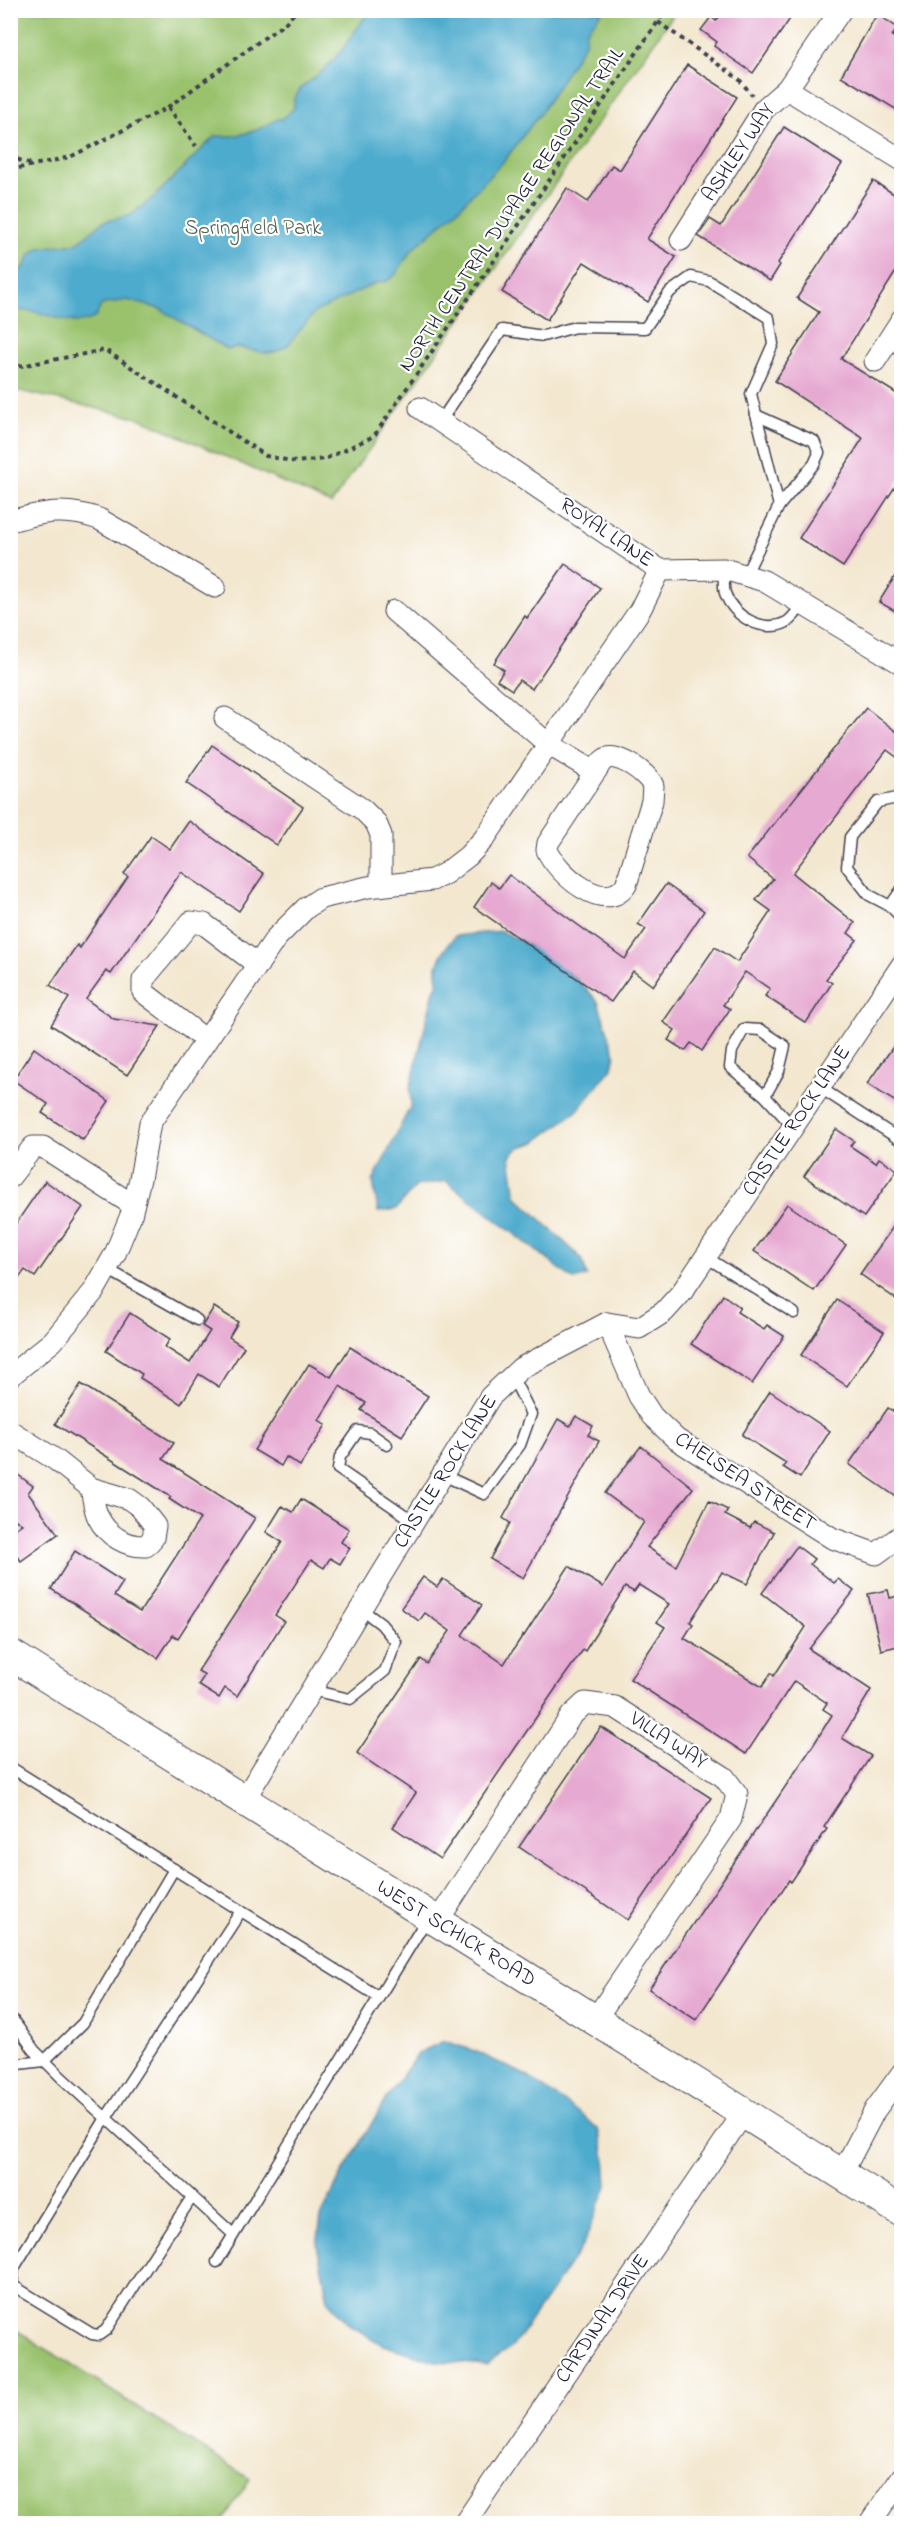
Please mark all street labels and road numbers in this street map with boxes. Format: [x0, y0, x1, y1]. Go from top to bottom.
street label: NORTH CENTRAL DUPAGE REGIONAL TRAIL [392, 42, 632, 378]
street label: ASHLEY WAY [695, 98, 783, 208]
street label: ROYAL LANE [553, 491, 659, 575]
street label: CASTLE ROCK LANE [735, 1040, 859, 1202]
street label: CASTLE ROCK LANE [387, 1389, 505, 1555]
street label: CHELSEA STREET [668, 1425, 822, 1539]
street label: VILLA WAY [622, 1704, 713, 1778]
street label: WEST SCHICK ROAD [371, 1873, 541, 1995]
street label: CARDINAL DRIVE [549, 2248, 657, 2390]

